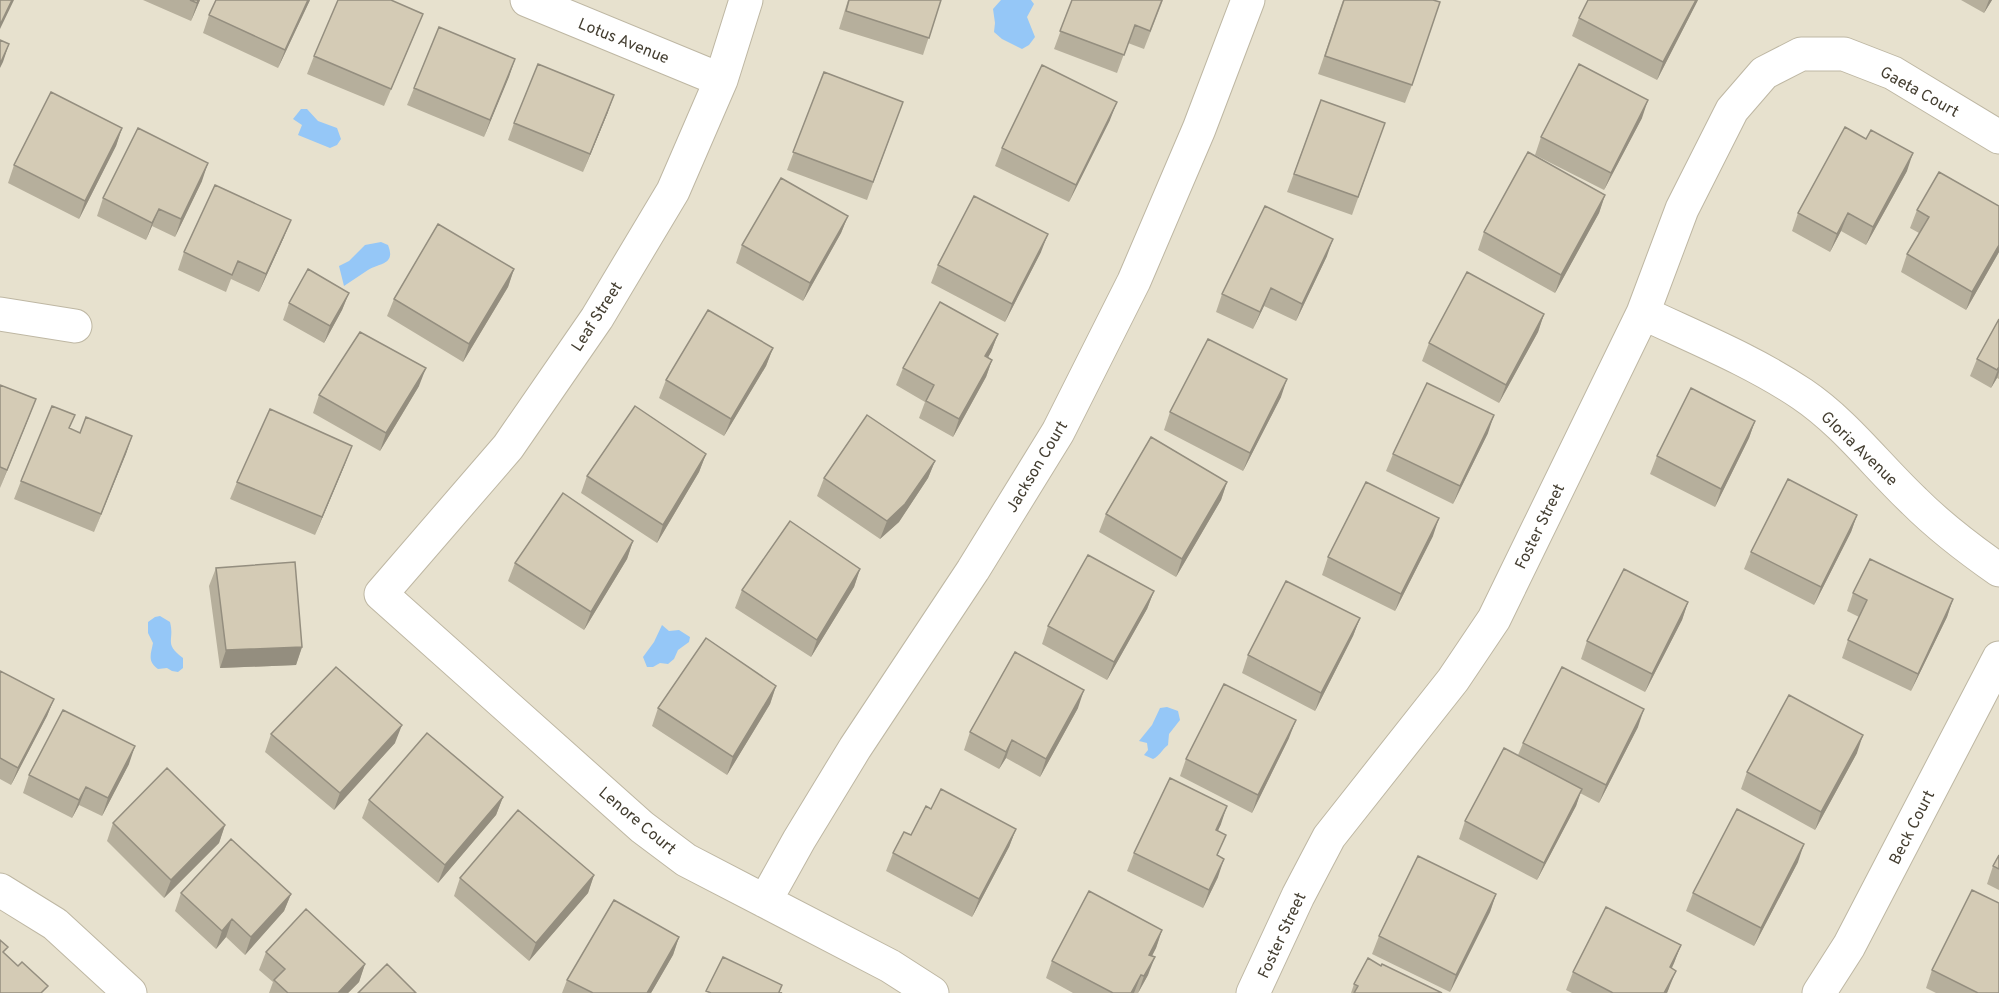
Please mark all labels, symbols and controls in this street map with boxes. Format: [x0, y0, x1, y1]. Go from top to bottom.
street label: Lotus Avenue [575, 15, 672, 69]
street label: Gaeta Court [1876, 63, 1962, 123]
street label: Leaf Street [568, 279, 628, 356]
street label: Gloria Avenue [1816, 408, 1901, 491]
street label: Jackson Court [1002, 418, 1073, 517]
street label: Foster Street [1512, 481, 1570, 573]
street label: Lenore Court [594, 783, 680, 860]
street label: Beck Court [1886, 787, 1940, 868]
street label: Foster Street [1254, 890, 1311, 982]

